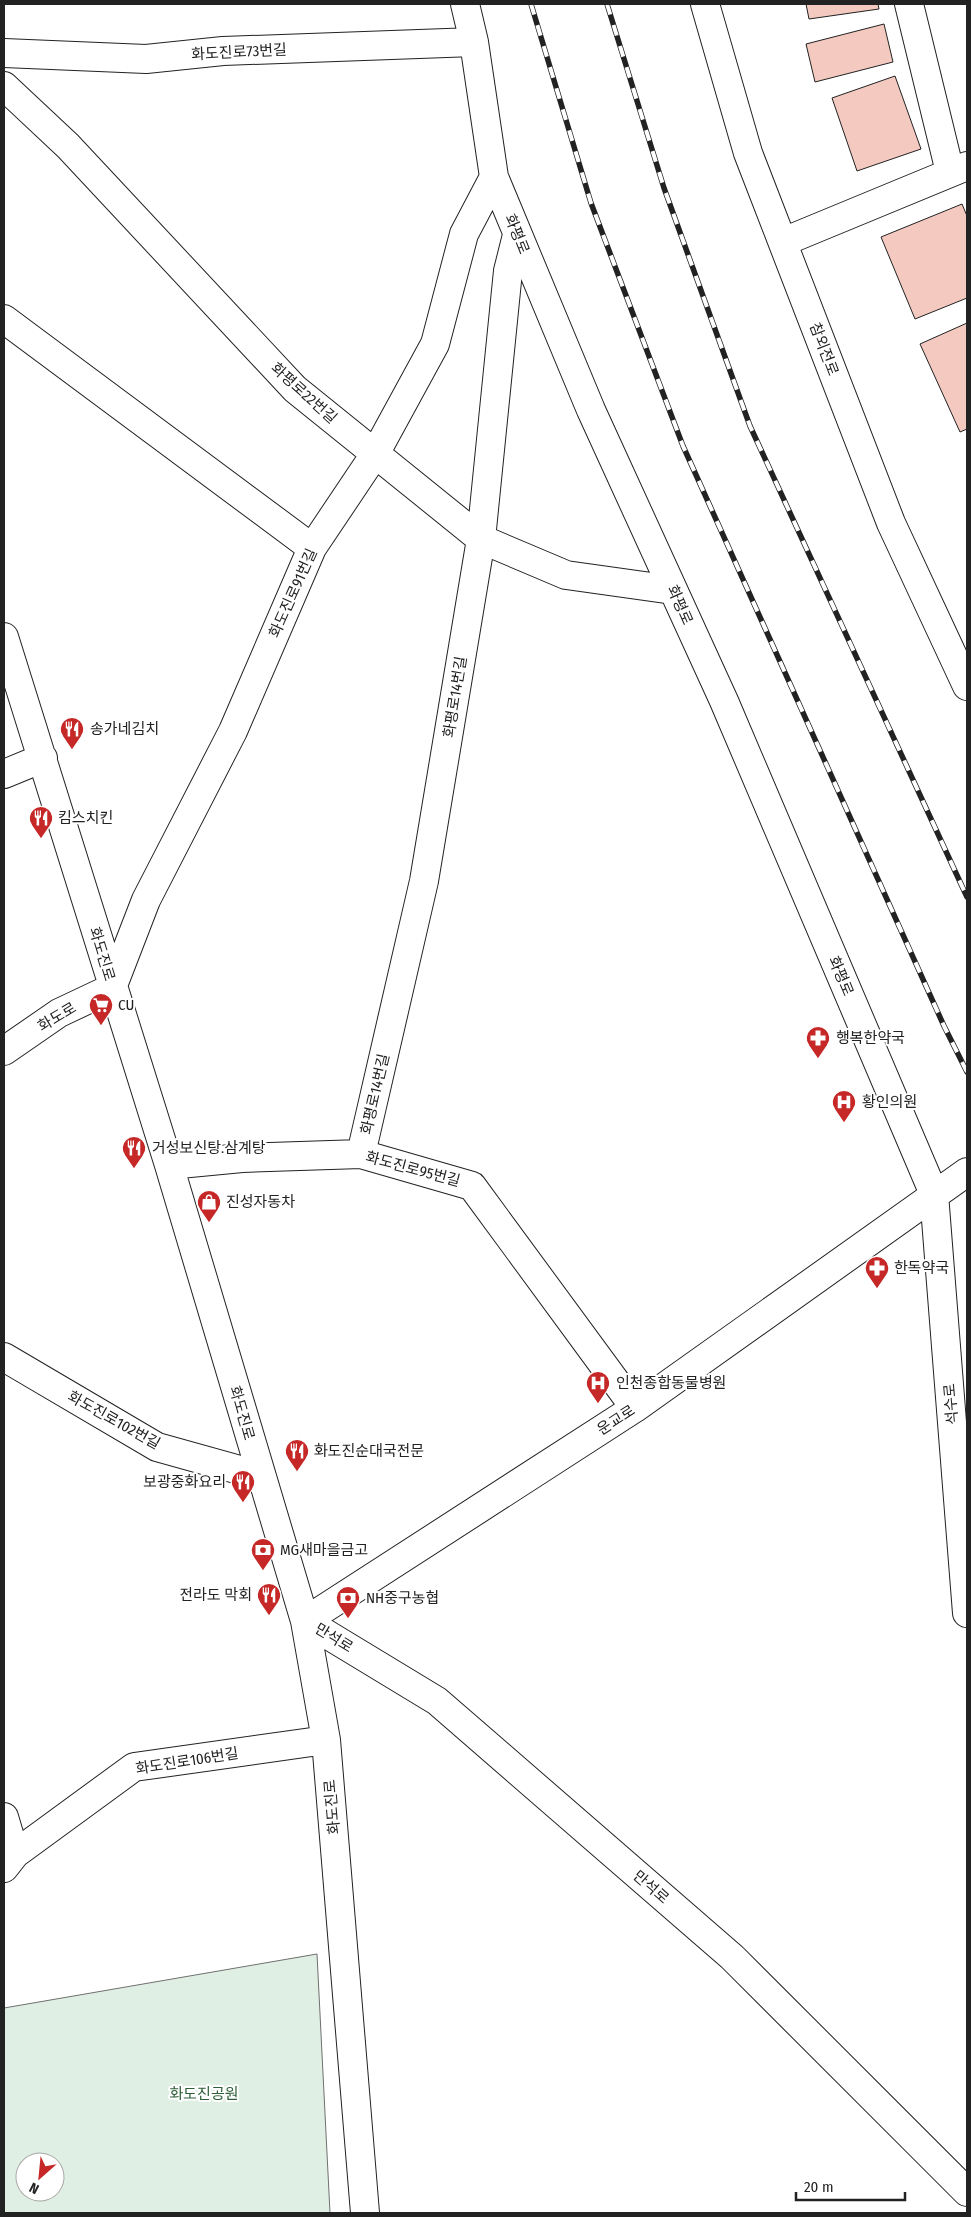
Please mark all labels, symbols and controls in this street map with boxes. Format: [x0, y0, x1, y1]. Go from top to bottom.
street label: 화도진로73번길 [191, 41, 287, 63]
street label: 화평로 [501, 211, 533, 257]
street label: 참외전로 [806, 320, 842, 378]
street label: 화평로22번길 [267, 359, 341, 427]
street label: 화도진로91번길 [265, 546, 321, 640]
street label: 화평로 [663, 582, 697, 628]
street label: 화평로14번길 [440, 655, 470, 739]
restaurant icon: 송가네김치 [59, 716, 85, 750]
place label: 송가네김치 [90, 720, 159, 738]
restaurant icon: 킴스치킨 [28, 805, 54, 839]
place label: 킴스치킨 [58, 809, 113, 827]
street label: 화도진로 [85, 925, 119, 983]
street label: 화평로 [825, 953, 857, 999]
supermarket icon: CU [88, 992, 114, 1026]
place label: CU [118, 996, 134, 1014]
street label: 화도로 [35, 999, 79, 1035]
pharmacy icon: 행복한약국 [805, 1025, 831, 1059]
place label: 행복한약국 [836, 1029, 905, 1047]
street label: 화평로14번길 [357, 1052, 393, 1136]
hospital icon: 황인의원 [831, 1089, 857, 1123]
place label: 황인의원 [862, 1093, 917, 1111]
restaurant icon: 거성보신탕.삼계탕 [121, 1135, 147, 1169]
place label: 거성보신탕.삼계탕 [152, 1139, 266, 1157]
street label: 화도진로95번길 [364, 1148, 462, 1190]
shop icon: 진성자동차 [196, 1189, 222, 1223]
place label: 진성자동차 [226, 1193, 295, 1211]
pharmacy icon: 한독약국 [864, 1255, 890, 1289]
place label: 한독약국 [894, 1259, 949, 1277]
hospital icon: 인천종합동물병원 [585, 1370, 611, 1404]
place label: 인천종합동물병원 [616, 1374, 726, 1392]
street label: 석수로 [940, 1383, 962, 1425]
street label: 화도진로 [226, 1384, 258, 1442]
street label: 화도진로102번길 [65, 1387, 163, 1453]
street label: 운교로 [594, 1401, 638, 1439]
restaurant icon: 화도진순대국전문 [284, 1438, 310, 1472]
place label: 화도진순대국전문 [314, 1442, 424, 1460]
restaurant icon: 보광중화요리 [230, 1469, 256, 1503]
place label: 보광중화요리 [143, 1473, 226, 1491]
bank icon: MG새마을금고 [250, 1537, 276, 1571]
place label: MG새마을금고 [280, 1541, 368, 1559]
restaurant icon: 전라도 막회 [256, 1582, 282, 1616]
bank icon: NH중구농협 [335, 1585, 361, 1619]
place label: 전라도 막회 [179, 1586, 252, 1604]
place label: NH중구농협 [366, 1589, 439, 1607]
street label: 만석로 [312, 1620, 356, 1656]
street label: 화도진로106번길 [134, 1744, 240, 1778]
street label: 화도진로 [321, 1779, 343, 1835]
street label: 만석로 [629, 1867, 673, 1907]
park label: 화도진공원 [169, 2085, 239, 2103]
north arrow [15, 2152, 65, 2202]
scale bar [796, 2170, 905, 2202]
text: 20 m [804, 2178, 834, 2196]
text: N [27, 2179, 42, 2198]

